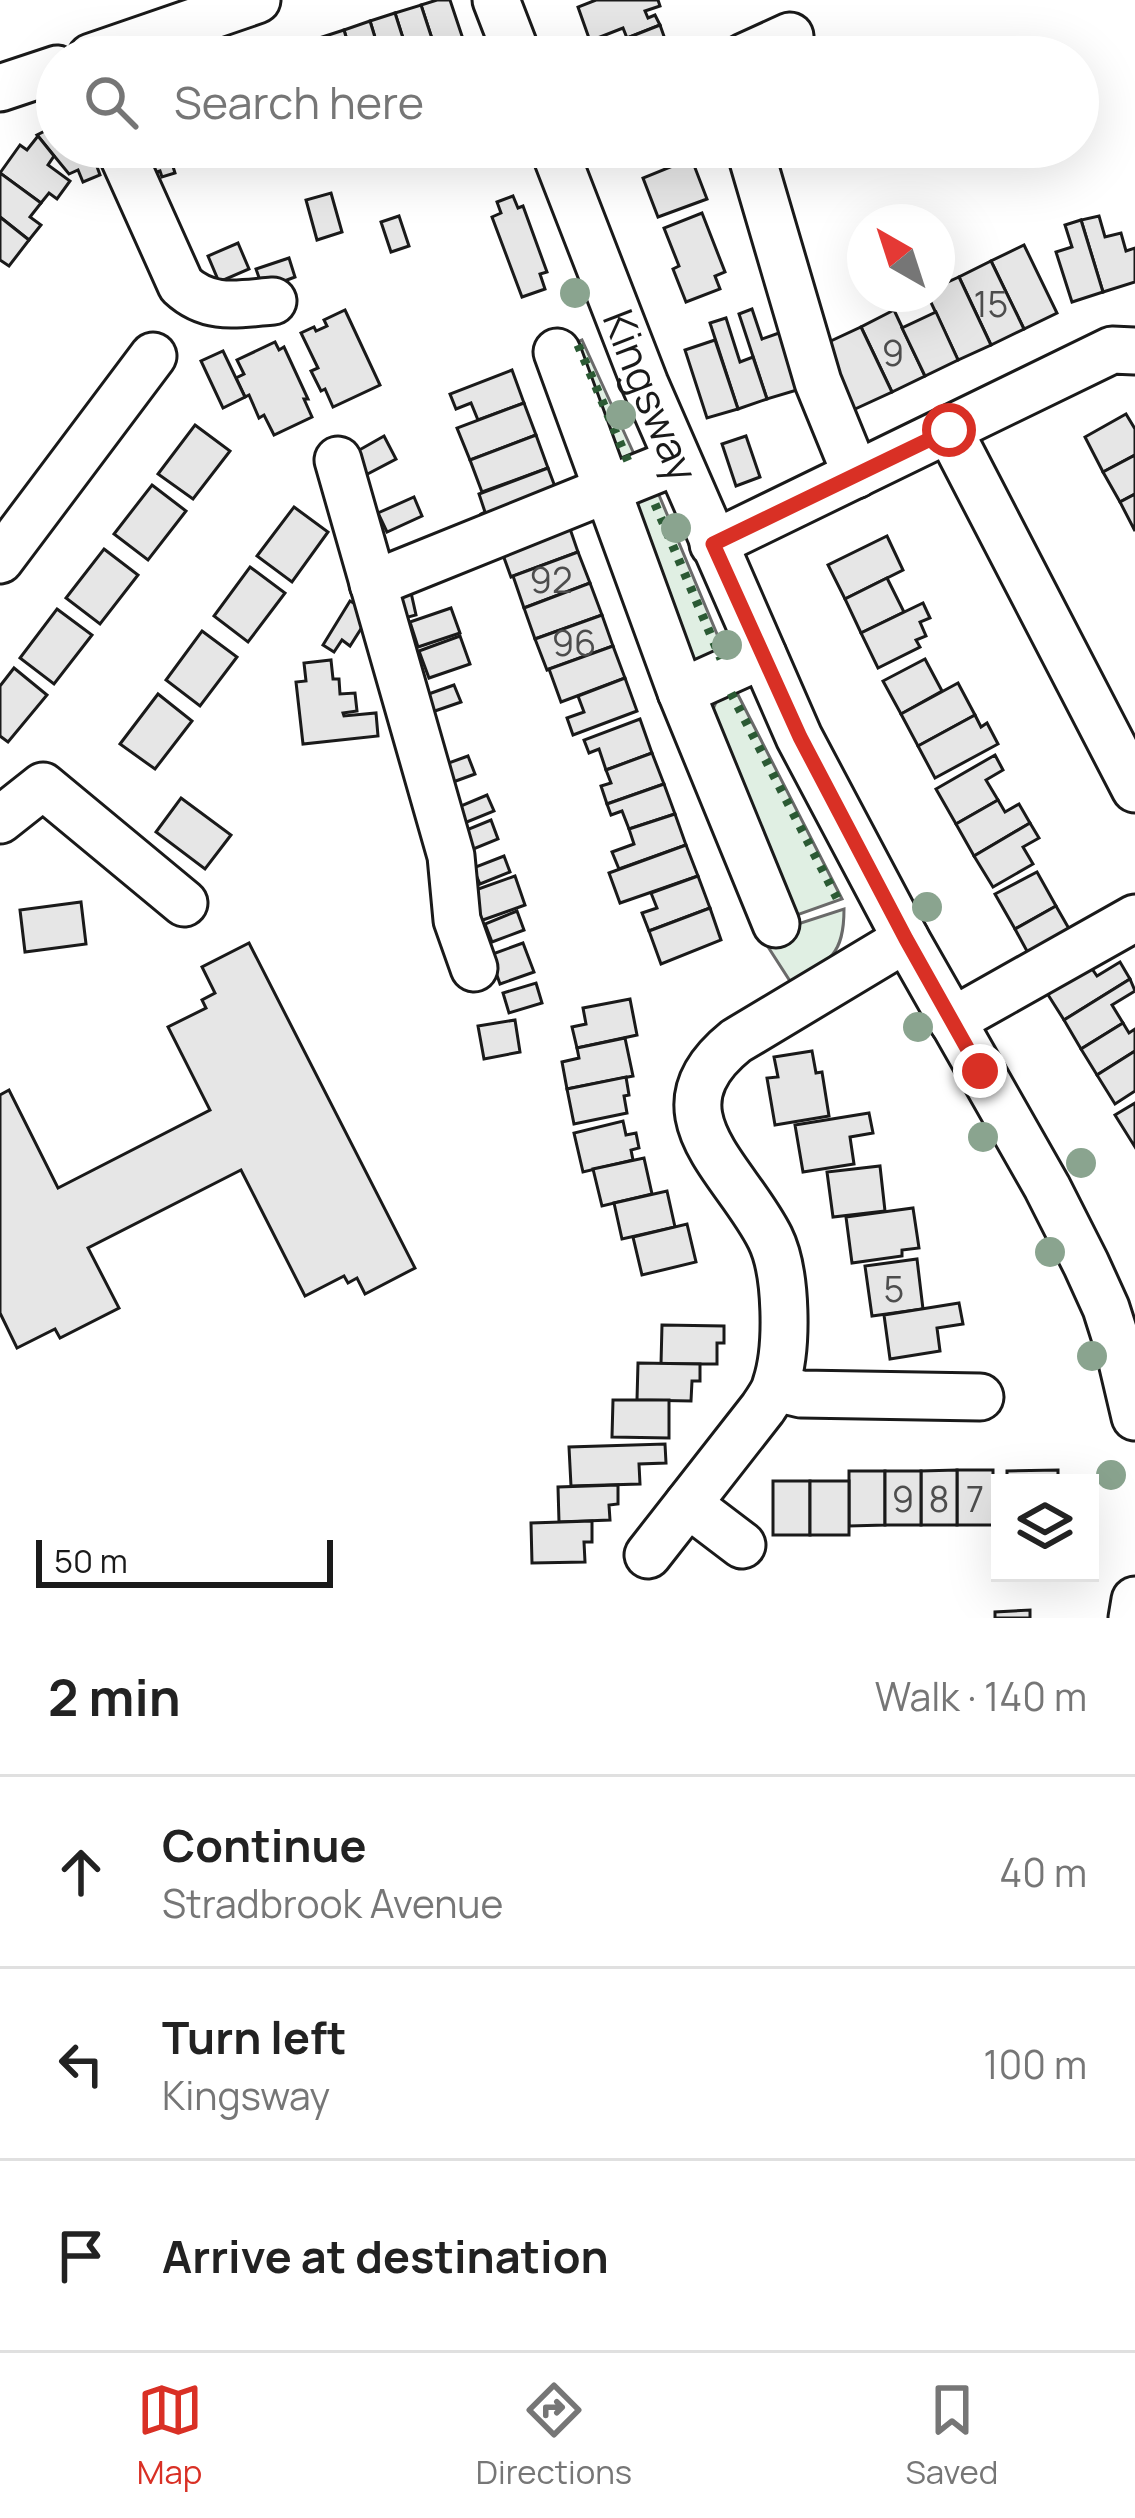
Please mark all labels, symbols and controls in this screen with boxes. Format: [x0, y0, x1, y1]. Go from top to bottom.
search box [36, 36, 1099, 168]
icon: search [78, 69, 144, 135]
text: Search here [174, 71, 424, 133]
north arrow [847, 204, 955, 312]
house number: 15 [974, 279, 1008, 328]
street label: Kingsway [590, 301, 713, 490]
house number: 9 [882, 328, 904, 377]
route start [922, 403, 976, 457]
house number: 92 [530, 555, 572, 604]
house number: 96 [552, 618, 596, 667]
route end [953, 1044, 1007, 1098]
house number: 5 [884, 1264, 904, 1313]
house number: 9 [892, 1474, 914, 1523]
house number: 8 [929, 1474, 949, 1523]
house number: 7 [966, 1474, 984, 1523]
map controls [991, 1474, 1099, 1582]
button: layers [991, 1474, 1099, 1582]
scale bar [36, 1534, 333, 1587]
text: 50 m [54, 1538, 128, 1583]
text: 2 min [48, 1662, 181, 1731]
text: Walk · 140 m [875, 1669, 1087, 1723]
text: Continue [162, 1814, 367, 1876]
icon: ahead [48, 1839, 114, 1905]
text: 40 m [999, 1845, 1087, 1899]
text: Stradbrook Avenue [162, 1876, 503, 1930]
text: Turn left [162, 2006, 347, 2068]
icon: left [48, 2031, 114, 2097]
text: 100 m [983, 2037, 1087, 2091]
text: Kingsway [162, 2068, 330, 2122]
icon: arrive [48, 2223, 114, 2289]
text: Arrive at destination [162, 2225, 609, 2287]
tab: Map [137, 2377, 203, 2494]
tab: Directions [476, 2377, 632, 2494]
tab: Saved [905, 2377, 998, 2494]

